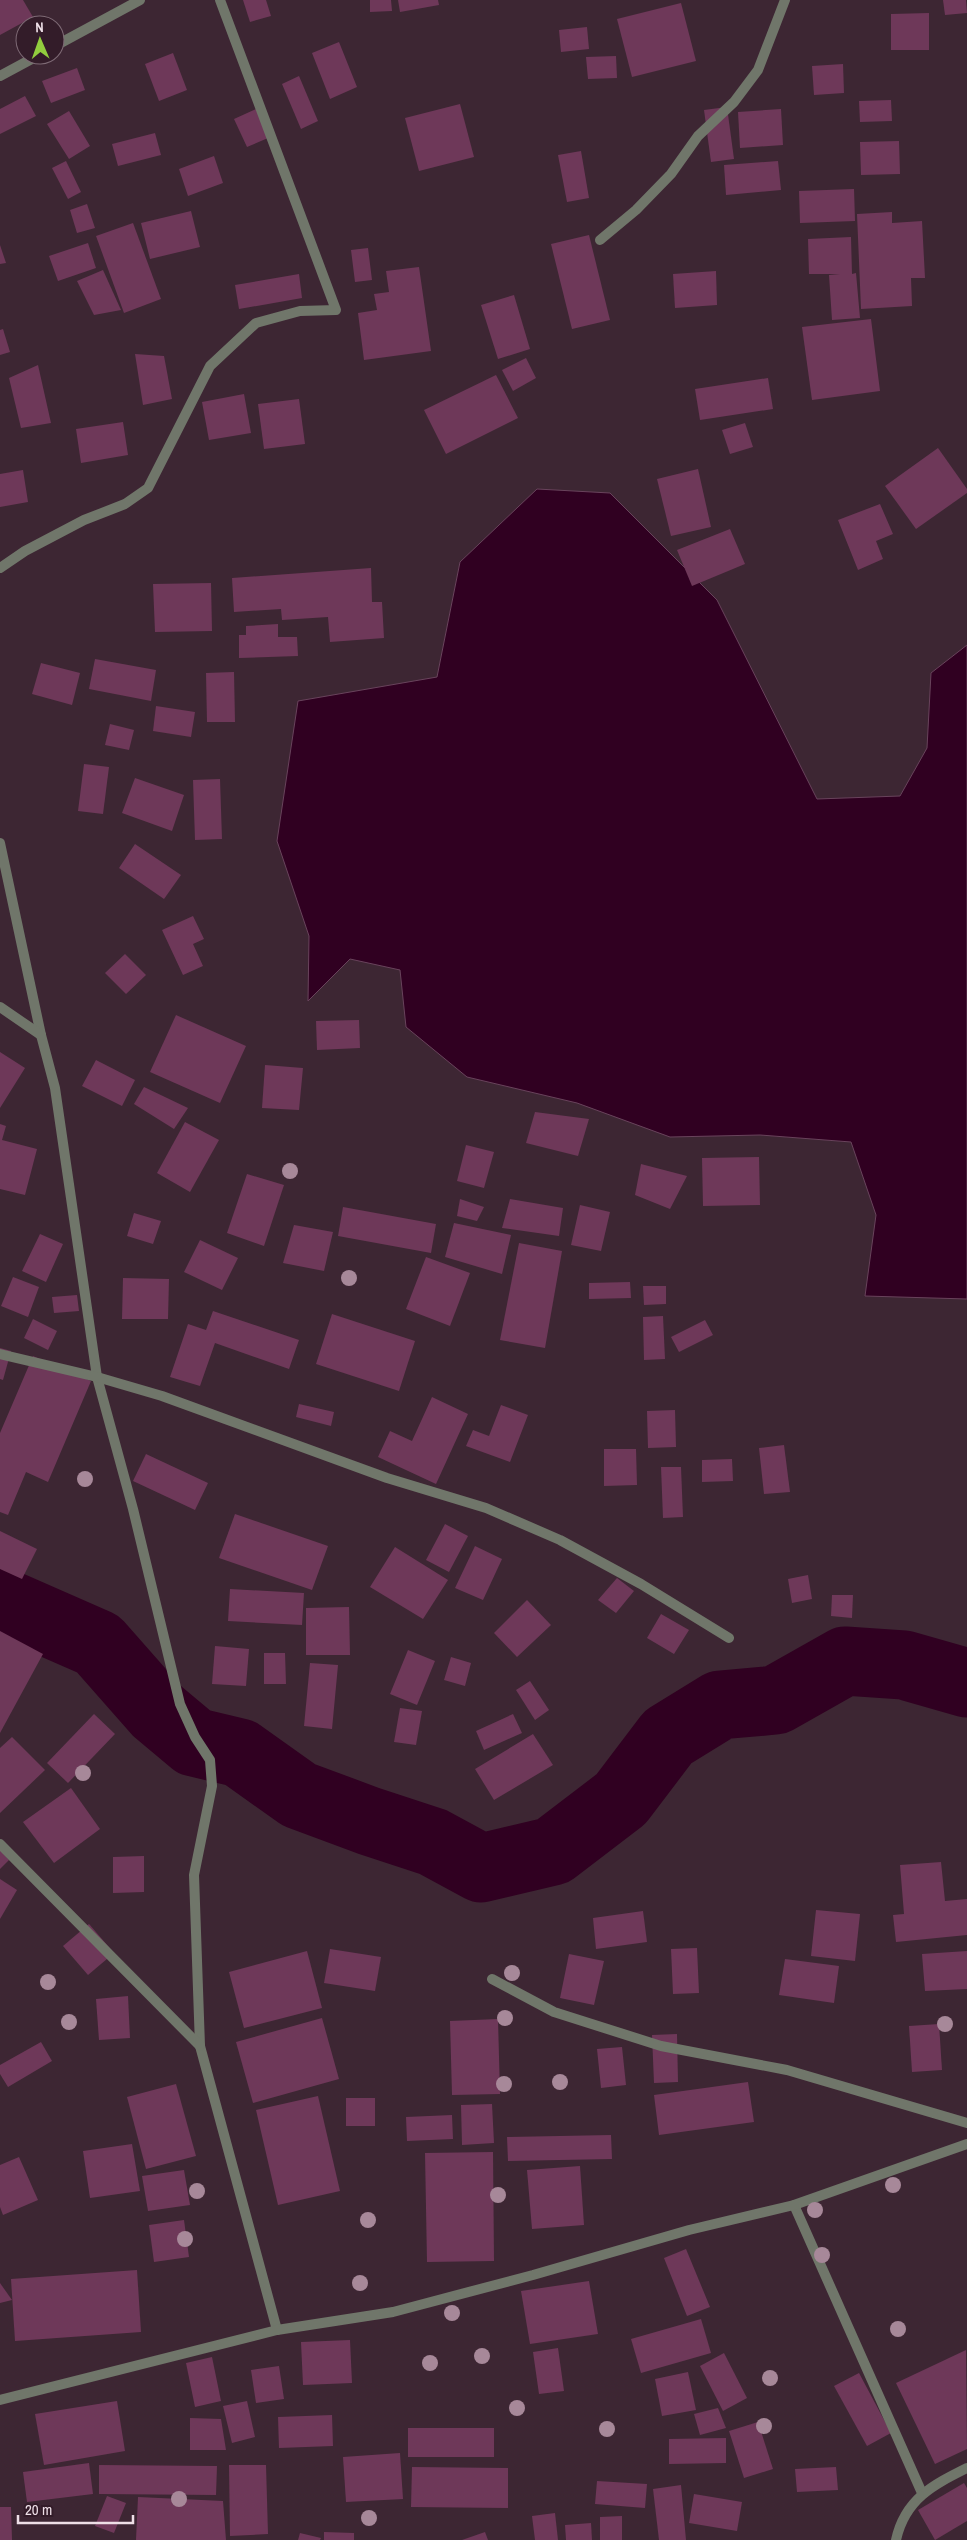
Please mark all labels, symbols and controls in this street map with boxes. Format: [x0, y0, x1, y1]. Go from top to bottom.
north arrow [15, 15, 65, 65]
text: N [35, 18, 44, 36]
scale bar [18, 2492, 132, 2524]
text: 20 m [25, 2499, 52, 2520]

